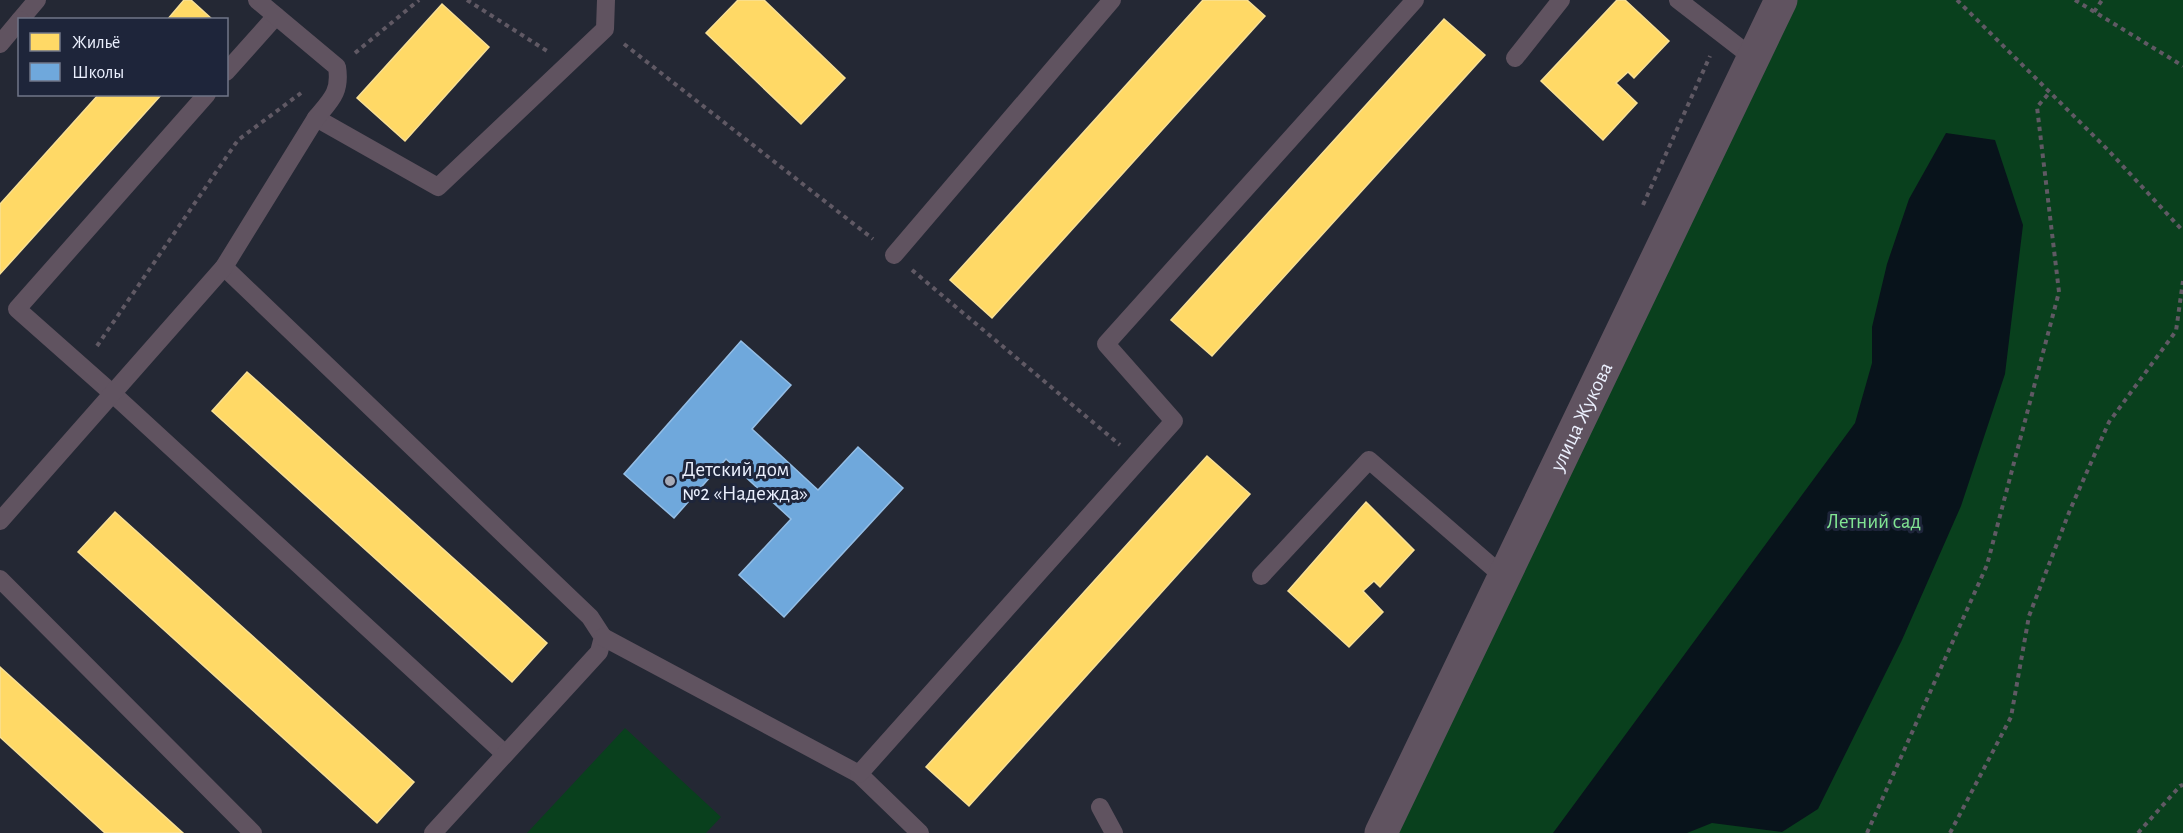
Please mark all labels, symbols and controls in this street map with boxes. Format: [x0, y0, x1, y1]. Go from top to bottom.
legend [18, 18, 228, 96]
text: Жильё [72, 34, 120, 52]
text: Школы [72, 64, 124, 82]
street label: улица Жукова [1546, 359, 1617, 475]
place label: Детский дом №2 «Надежда» [682, 459, 808, 504]
marker: Детский дом №2 «Надежда» [663, 474, 677, 488]
park label: Летний сад [1827, 511, 1921, 532]

